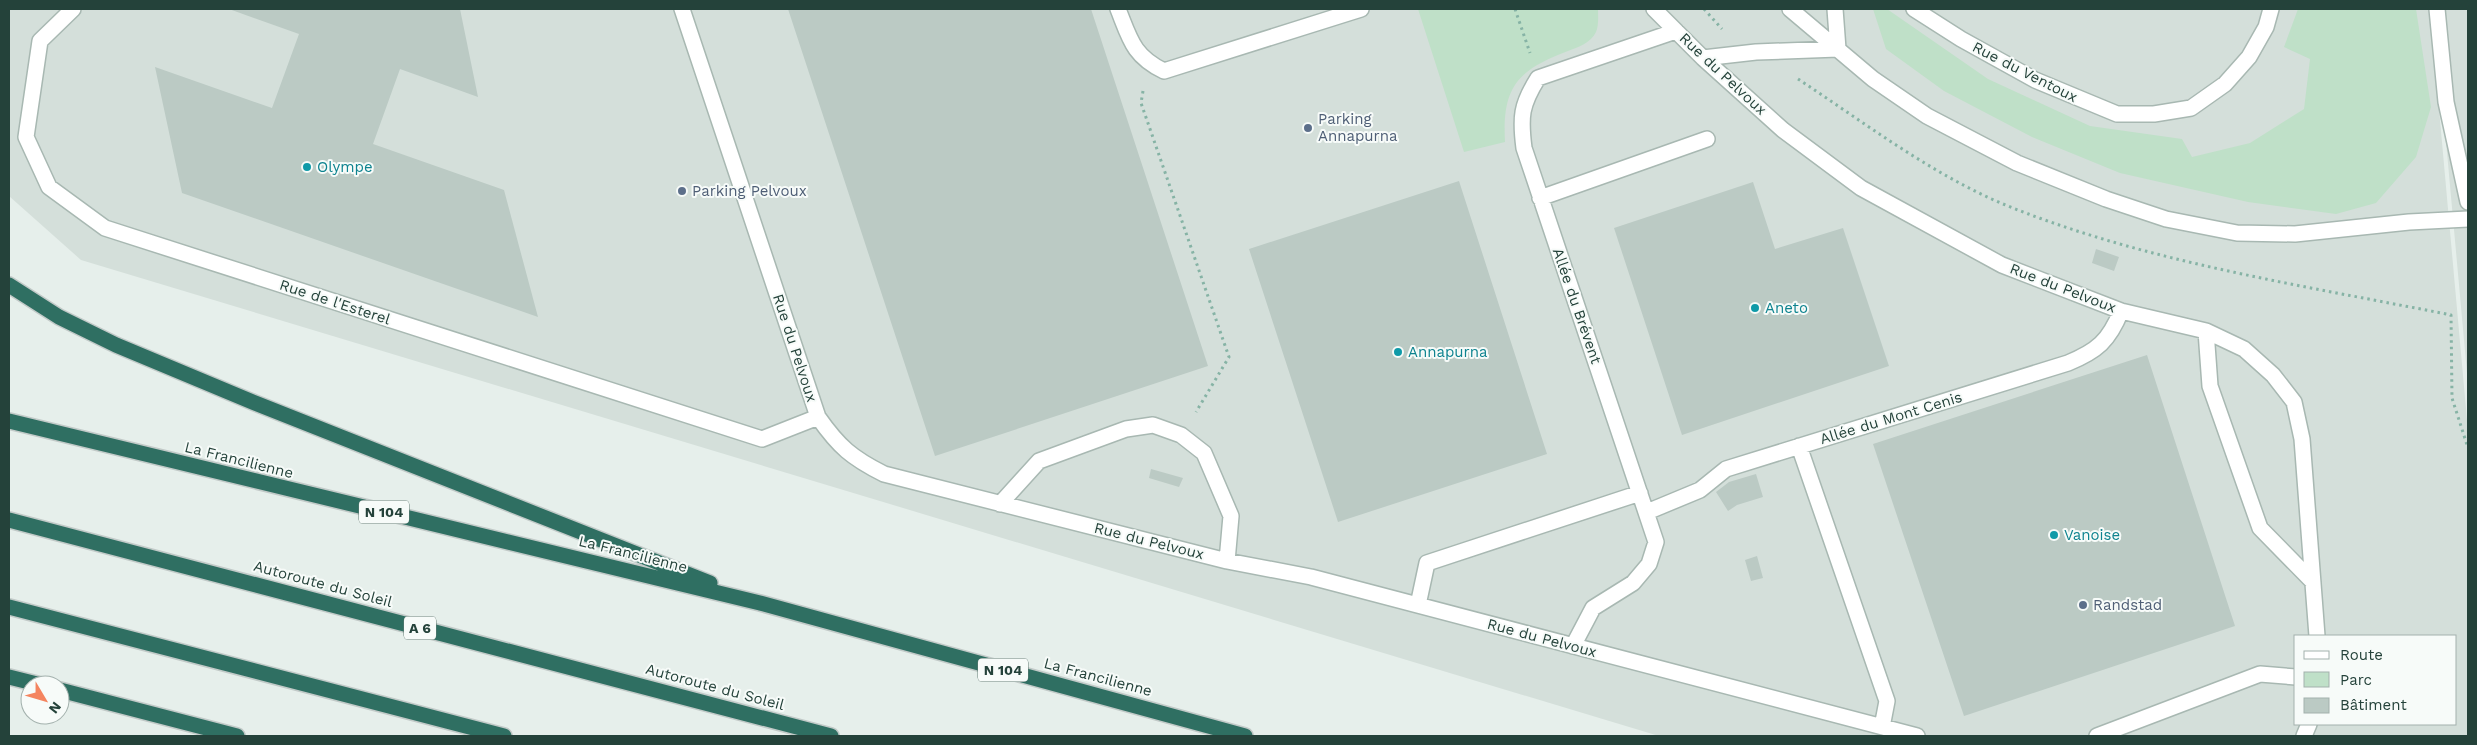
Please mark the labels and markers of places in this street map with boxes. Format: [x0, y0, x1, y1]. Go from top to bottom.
place label: Parking Annapurna [1318, 110, 1398, 145]
marker: Parking Annapurna [1302, 122, 1314, 134]
place label: Olympe [317, 158, 373, 176]
marker: Olympe [301, 161, 313, 173]
place label: Parking Pelvoux [692, 182, 807, 200]
marker: Parking Pelvoux [676, 185, 688, 197]
place label: Aneto [1765, 299, 1808, 317]
marker: Aneto [1749, 302, 1761, 314]
place label: Annapurna [1408, 343, 1488, 361]
marker: Annapurna [1392, 346, 1404, 358]
place label: Vanoise [2064, 526, 2120, 544]
marker: Vanoise [2048, 529, 2060, 541]
place label: Randstad [2093, 596, 2162, 614]
marker: Randstad [2077, 599, 2089, 611]

